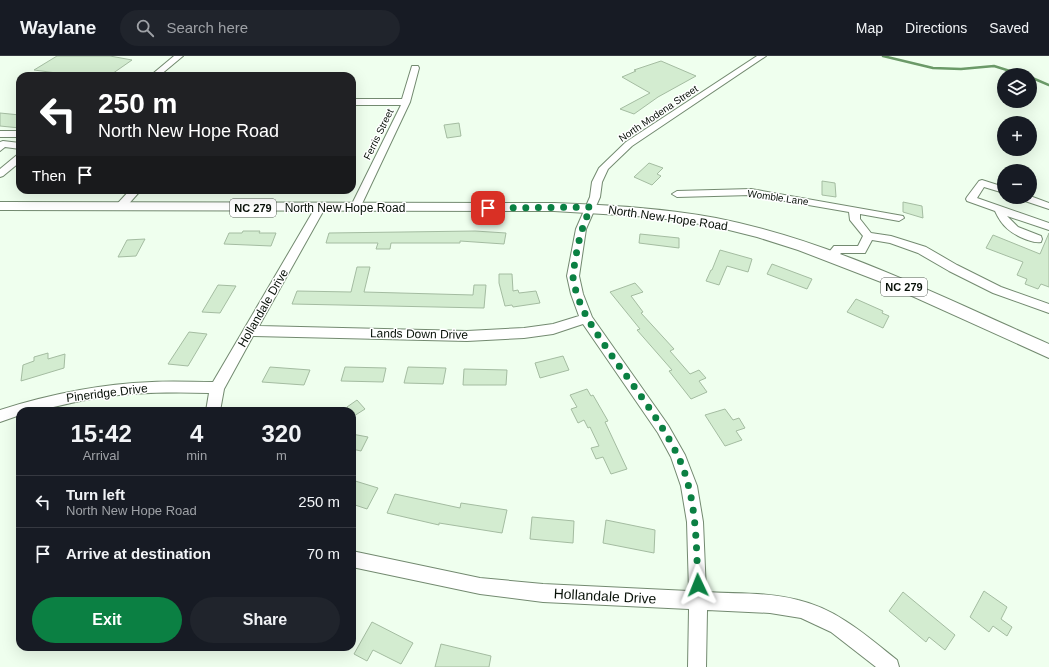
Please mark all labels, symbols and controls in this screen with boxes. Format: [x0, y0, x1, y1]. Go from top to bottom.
search box [120, 10, 400, 46]
text: Waylane [20, 17, 96, 38]
icon: search [134, 17, 156, 39]
text: Search here [166, 19, 248, 36]
text: Map [856, 20, 883, 36]
text: Directions [905, 20, 967, 36]
text: Saved [989, 20, 1029, 36]
map controls [997, 68, 1037, 204]
button: layers [997, 68, 1037, 108]
street label: North Modena Street [617, 83, 700, 144]
icon: left [32, 88, 84, 140]
text: 250 m [98, 88, 177, 119]
street label: Ferris Street [361, 107, 396, 161]
button: + [997, 116, 1037, 156]
text: North New Hope Road [98, 121, 279, 141]
icon: arrive [74, 164, 96, 186]
button: − [997, 164, 1037, 204]
text: Then [32, 167, 66, 184]
street label: Womble Lane [747, 188, 810, 207]
pin [471, 191, 505, 225]
icon: arrive [477, 197, 499, 219]
road number: NC 279 [230, 199, 276, 217]
street label: North New Hope Road [285, 201, 405, 215]
street label: North New Hope Road [607, 203, 729, 233]
street label: Hollandale Drive [235, 266, 291, 350]
road number: NC 279 [881, 278, 927, 296]
street label: Lands Down Drive [370, 326, 468, 342]
street label: Pineridge Drive [65, 381, 149, 405]
text: 15:42 [70, 420, 132, 447]
text: 4 [190, 420, 203, 447]
text: 320 [262, 420, 302, 447]
text: Arrival [83, 448, 120, 463]
text: min [186, 448, 207, 463]
text: m [276, 448, 287, 463]
text: Turn left [66, 486, 125, 503]
icon: left [32, 491, 54, 513]
text: 250 m [298, 493, 340, 510]
text: North New Hope Road [66, 503, 197, 518]
icon: arrive [32, 543, 54, 565]
text: Arrive at destination [66, 545, 211, 562]
text: 70 m [307, 545, 340, 562]
position arrow [677, 564, 719, 606]
street label: Hollandale Drive [553, 585, 657, 607]
button: Exit [32, 597, 182, 643]
button: Share [190, 597, 340, 643]

